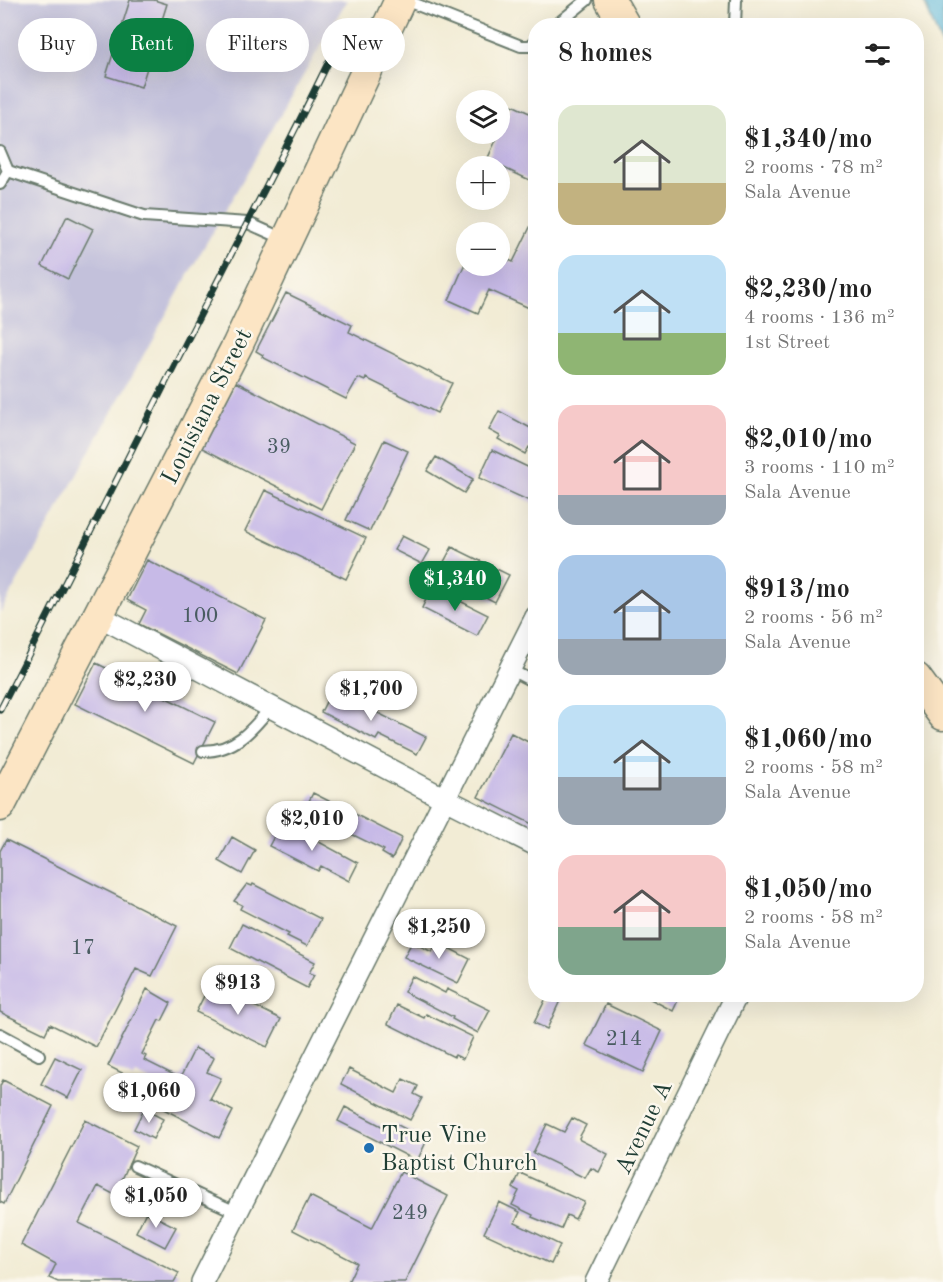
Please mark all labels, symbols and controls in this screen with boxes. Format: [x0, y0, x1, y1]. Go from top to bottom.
chip: Buy [18, 18, 97, 72]
chip: Rent [109, 18, 194, 72]
chip: Filters [206, 18, 309, 72]
chip: New [321, 18, 405, 72]
icon: filters [861, 38, 894, 71]
text: 8 homes [558, 41, 652, 67]
map controls [456, 90, 510, 276]
button: layers [456, 90, 510, 144]
text: $1,340/mo [744, 127, 872, 153]
icon: home [606, 129, 678, 201]
button: + [456, 156, 510, 210]
text: 2 rooms · 78 m² [744, 158, 883, 178]
text: Sala Avenue [744, 183, 851, 203]
button: − [456, 222, 510, 276]
text: $2,230/mo [744, 277, 872, 303]
icon: home [606, 279, 678, 351]
text: 4 rooms · 136 m² [744, 308, 894, 328]
street label: Louisiana Street [158, 325, 257, 489]
text: 1st Street [744, 333, 830, 353]
text: $2,010/mo [744, 427, 872, 453]
icon: home [606, 429, 678, 501]
house number: 39 [267, 437, 291, 458]
text: 3 rooms · 110 m² [744, 458, 894, 478]
text: Sala Avenue [744, 483, 851, 503]
pin: $1,340 [406, 561, 504, 612]
text: $1,340 [423, 570, 487, 590]
text: $913/mo [744, 577, 850, 603]
icon: home [606, 579, 678, 651]
house number: 100 [182, 606, 218, 627]
text: 2 rooms · 56 m² [744, 608, 883, 628]
text: Sala Avenue [744, 633, 851, 653]
pin: $2,230 [96, 662, 194, 713]
text: $2,230 [113, 671, 177, 691]
pin: $1,700 [322, 671, 420, 722]
text: $1,700 [339, 680, 403, 700]
text: $1,060/mo [744, 727, 872, 753]
icon: home [606, 729, 678, 801]
text: 2 rooms · 58 m² [744, 758, 883, 778]
text: Sala Avenue [744, 783, 851, 803]
pin: $2,010 [263, 801, 361, 852]
text: $2,010 [280, 810, 344, 830]
text: $1,050/mo [744, 877, 872, 903]
icon: home [606, 879, 678, 951]
text: 2 rooms · 58 m² [744, 908, 883, 928]
pin: $1,250 [390, 909, 488, 960]
text: $1,250 [407, 918, 471, 938]
text: Sala Avenue [744, 933, 851, 953]
house number: 17 [71, 938, 95, 959]
pin: $913 [202, 965, 274, 1016]
text: $913 [215, 974, 261, 994]
house number: 214 [606, 1029, 642, 1050]
pin: $1,060 [100, 1073, 198, 1124]
street label: Avenue A [612, 1077, 678, 1179]
text: $1,060 [117, 1082, 181, 1102]
place label: True Vine Baptist Church [381, 1124, 538, 1176]
marker: True Vine Baptist Church [362, 1141, 376, 1155]
pin: $1,050 [107, 1178, 205, 1229]
text: $1,050 [124, 1187, 188, 1207]
house number: 249 [392, 1203, 428, 1224]

